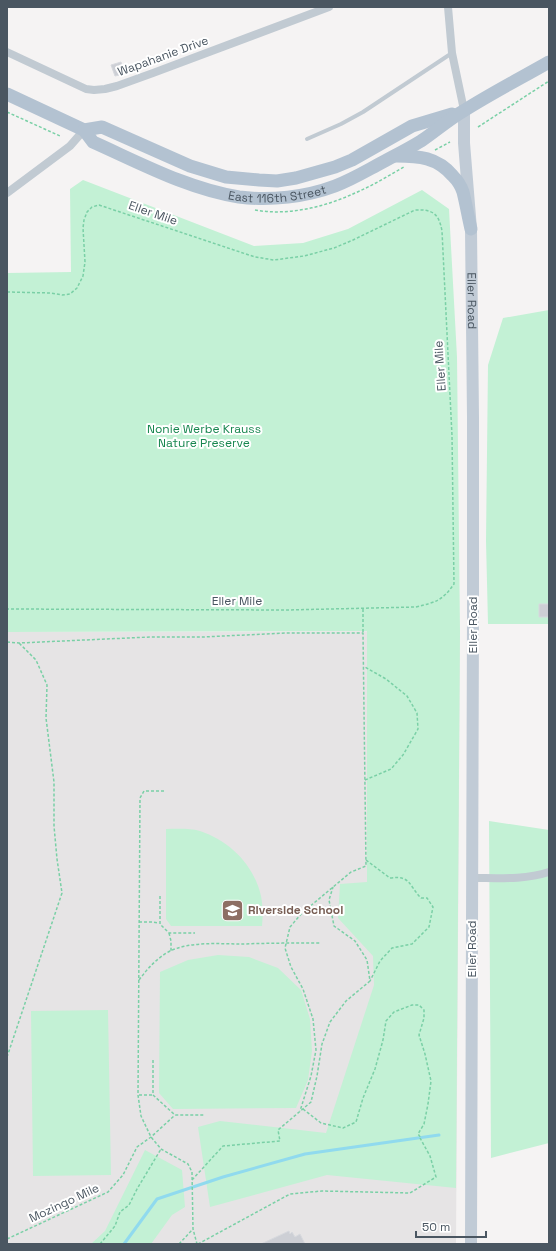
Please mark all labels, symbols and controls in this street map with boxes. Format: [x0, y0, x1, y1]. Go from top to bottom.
street label: Wapahanie Drive [115, 32, 211, 80]
street label: East 116th Street [227, 181, 328, 207]
street label: Eller Mile [126, 197, 180, 229]
street label: Eller Road [463, 272, 480, 329]
street label: Eller Mile [430, 340, 450, 392]
park label: Nonie Werbe Krauss Nature Preserve [147, 421, 261, 451]
street label: Eller Mile [212, 593, 262, 609]
street label: Eller Road [465, 597, 481, 653]
school or university icon: Riverside School [219, 897, 245, 923]
place label: Riverside School [248, 902, 343, 918]
street label: Eller Road [464, 921, 480, 977]
street label: Mozingo Mile [26, 1180, 102, 1226]
scale bar [416, 1213, 486, 1239]
text: 50 m [422, 1219, 450, 1235]

